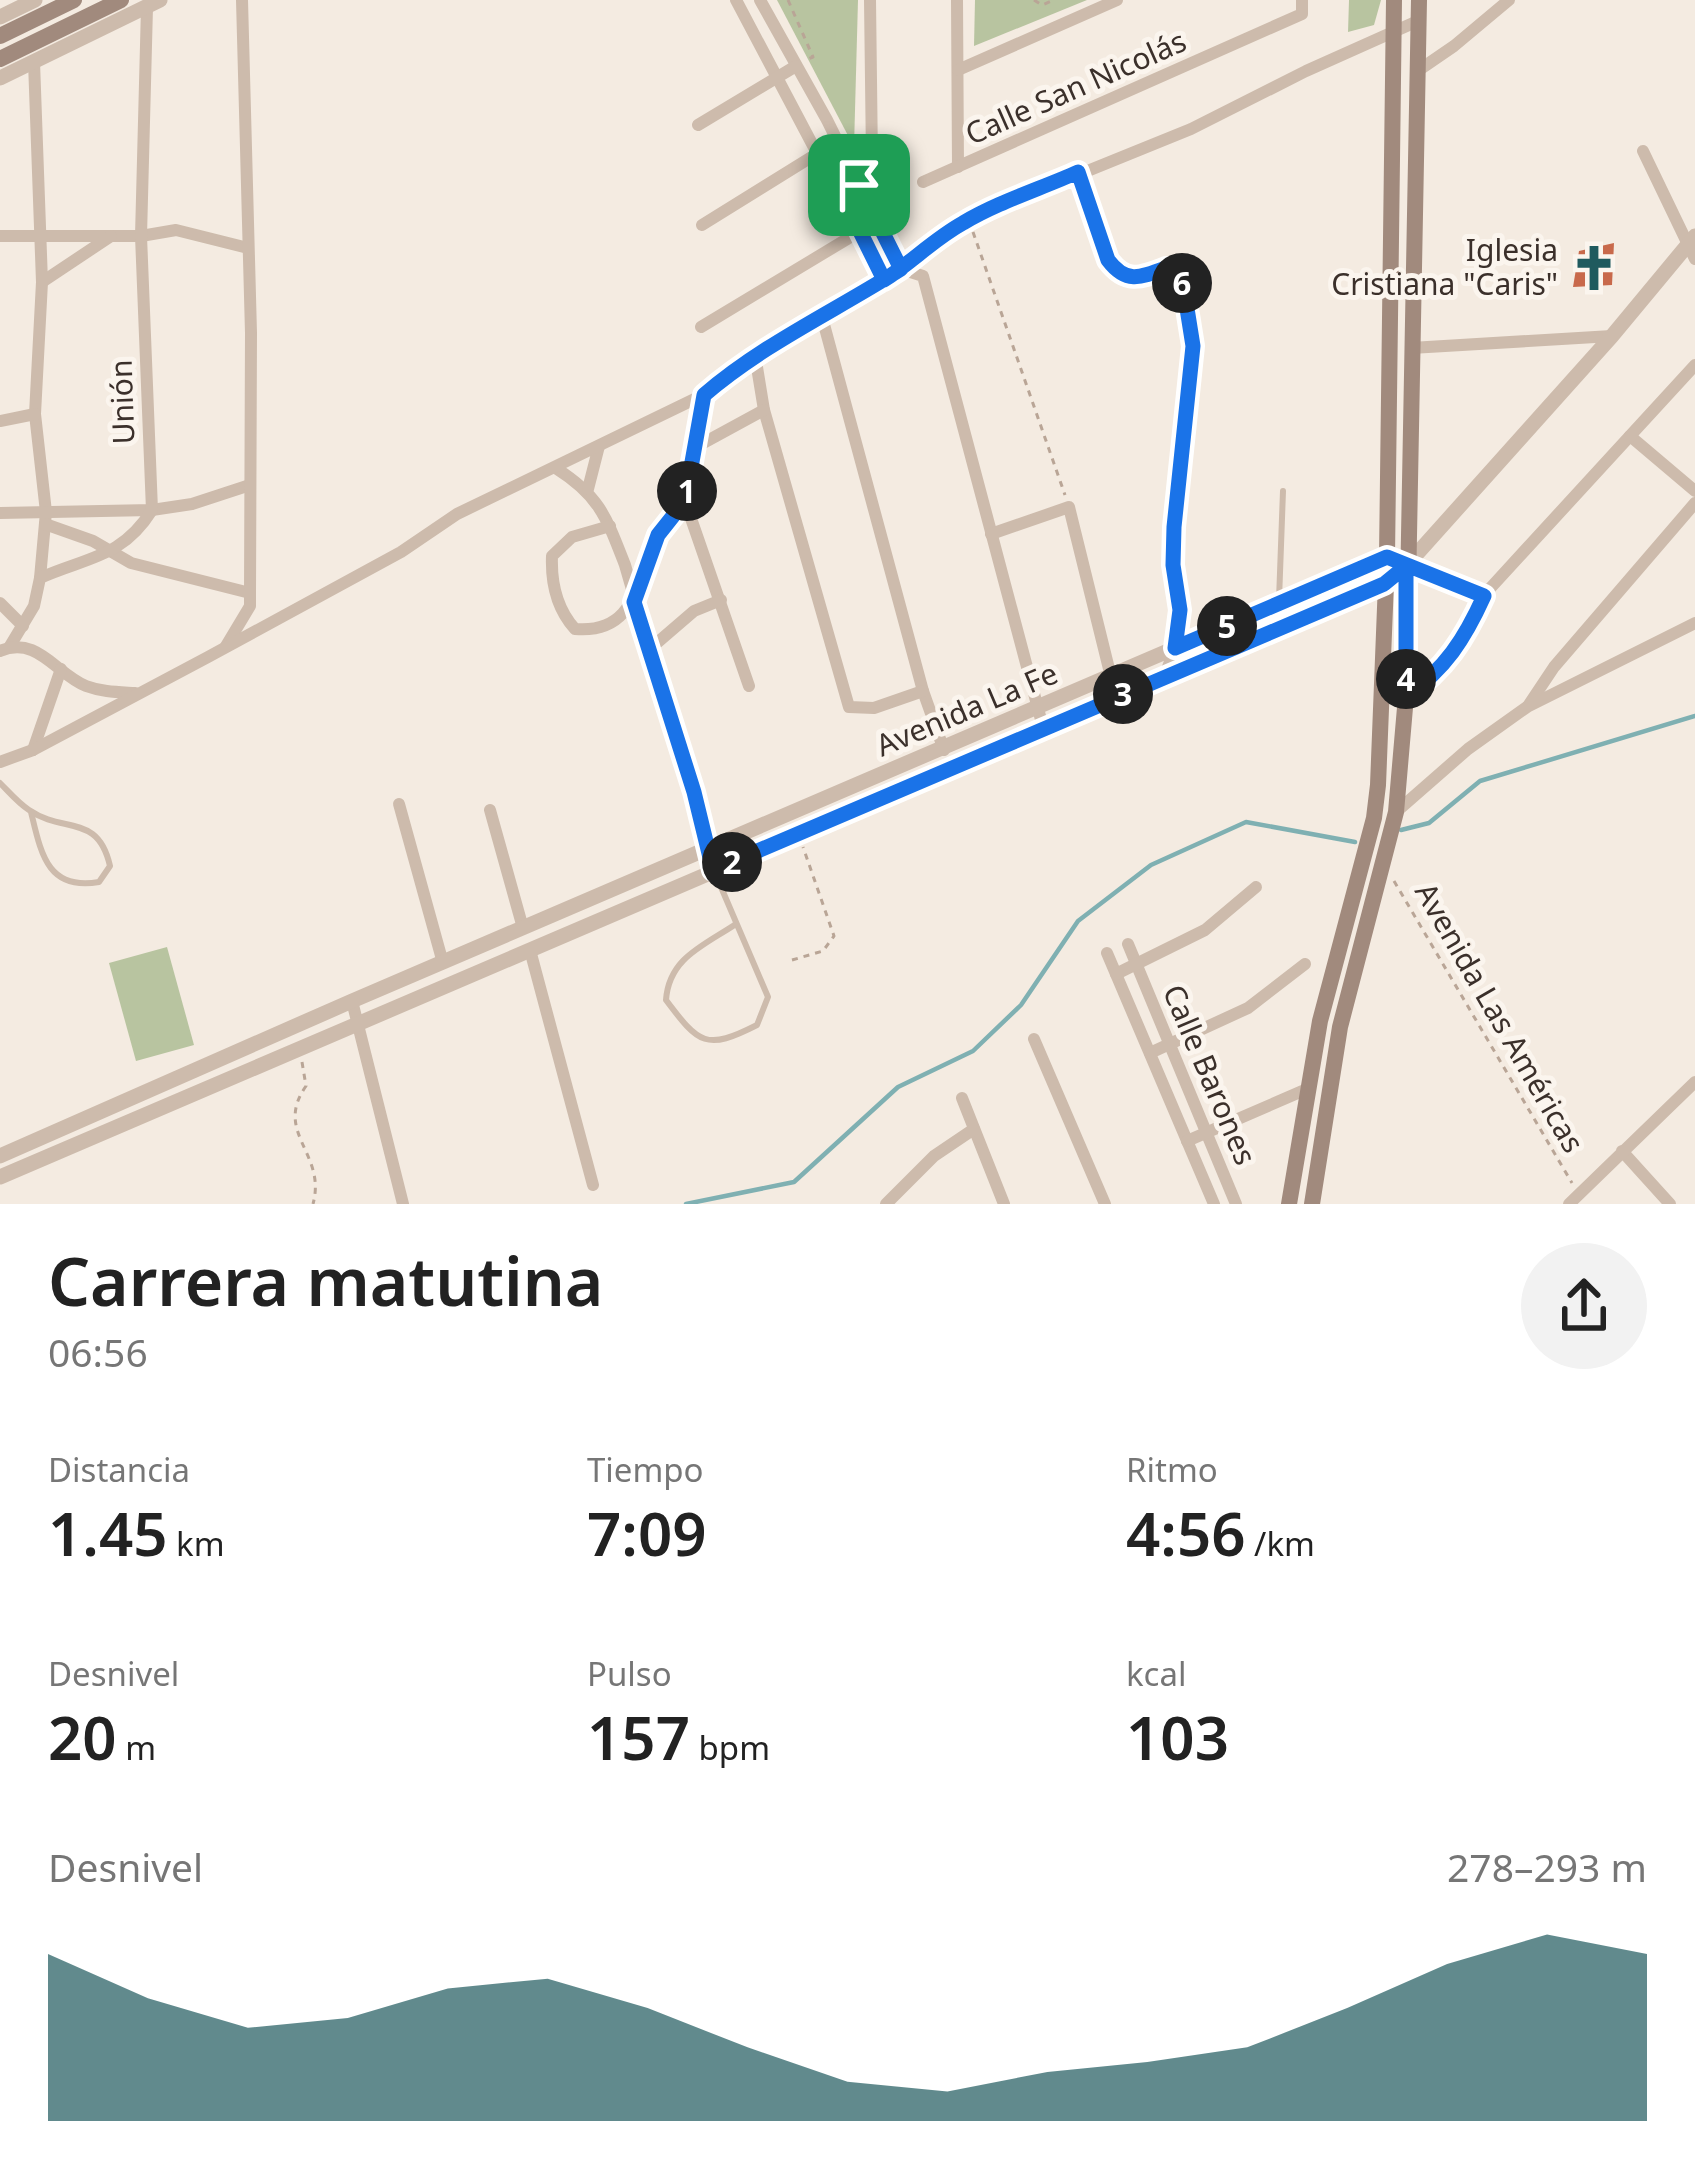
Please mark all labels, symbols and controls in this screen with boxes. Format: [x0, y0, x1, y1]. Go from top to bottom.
street label: Calle San Nicolás [958, 20, 1192, 154]
pin [808, 134, 910, 236]
icon: arrive [826, 152, 892, 218]
place label: Iglesia Cristiana "Caris" [1331, 229, 1558, 304]
church icon: Iglesia Cristiana "Caris" [1569, 243, 1619, 293]
pin: 6 [1152, 253, 1212, 313]
text: 6 [1173, 260, 1191, 305]
street label: Unión [100, 359, 143, 445]
pin: 1 [657, 461, 717, 521]
text: 1 [678, 468, 696, 513]
pin: 5 [1197, 596, 1257, 656]
text: 5 [1218, 603, 1236, 648]
pin: 4 [1376, 649, 1436, 709]
street label: Avenida La Fe [869, 652, 1063, 765]
text: 4 [1397, 656, 1415, 701]
pin: 3 [1093, 664, 1153, 724]
text: 3 [1114, 671, 1132, 716]
pin: 2 [702, 832, 762, 892]
text: 2 [723, 839, 741, 884]
street label: Avenida Las Américas [1406, 875, 1594, 1160]
street label: Calle Barones [1154, 978, 1267, 1171]
text: Carrera matutina [48, 1235, 603, 1325]
button: share [1521, 1243, 1647, 1369]
text: 06:56 [48, 1325, 148, 1378]
text: Distancia [48, 1447, 190, 1492]
text: Tiempo [587, 1447, 704, 1492]
text: Ritmo [1126, 1447, 1218, 1492]
text: 1.45 [48, 1492, 168, 1574]
text: 7:09 [587, 1492, 707, 1574]
text: 4:56 [1126, 1492, 1246, 1574]
text: km [168, 1521, 225, 1566]
text: /km [1246, 1521, 1315, 1566]
text: Desnivel [48, 1651, 179, 1696]
text: Pulso [587, 1651, 672, 1696]
text: kcal [1126, 1651, 1187, 1696]
text: 20 [48, 1696, 117, 1778]
text: 157 [587, 1696, 690, 1778]
text: 103 [1126, 1696, 1229, 1778]
text: m [117, 1725, 156, 1770]
text: bpm [690, 1725, 770, 1770]
text: Desnivel [48, 1840, 203, 1893]
text: 278–293 m [1447, 1840, 1647, 1893]

